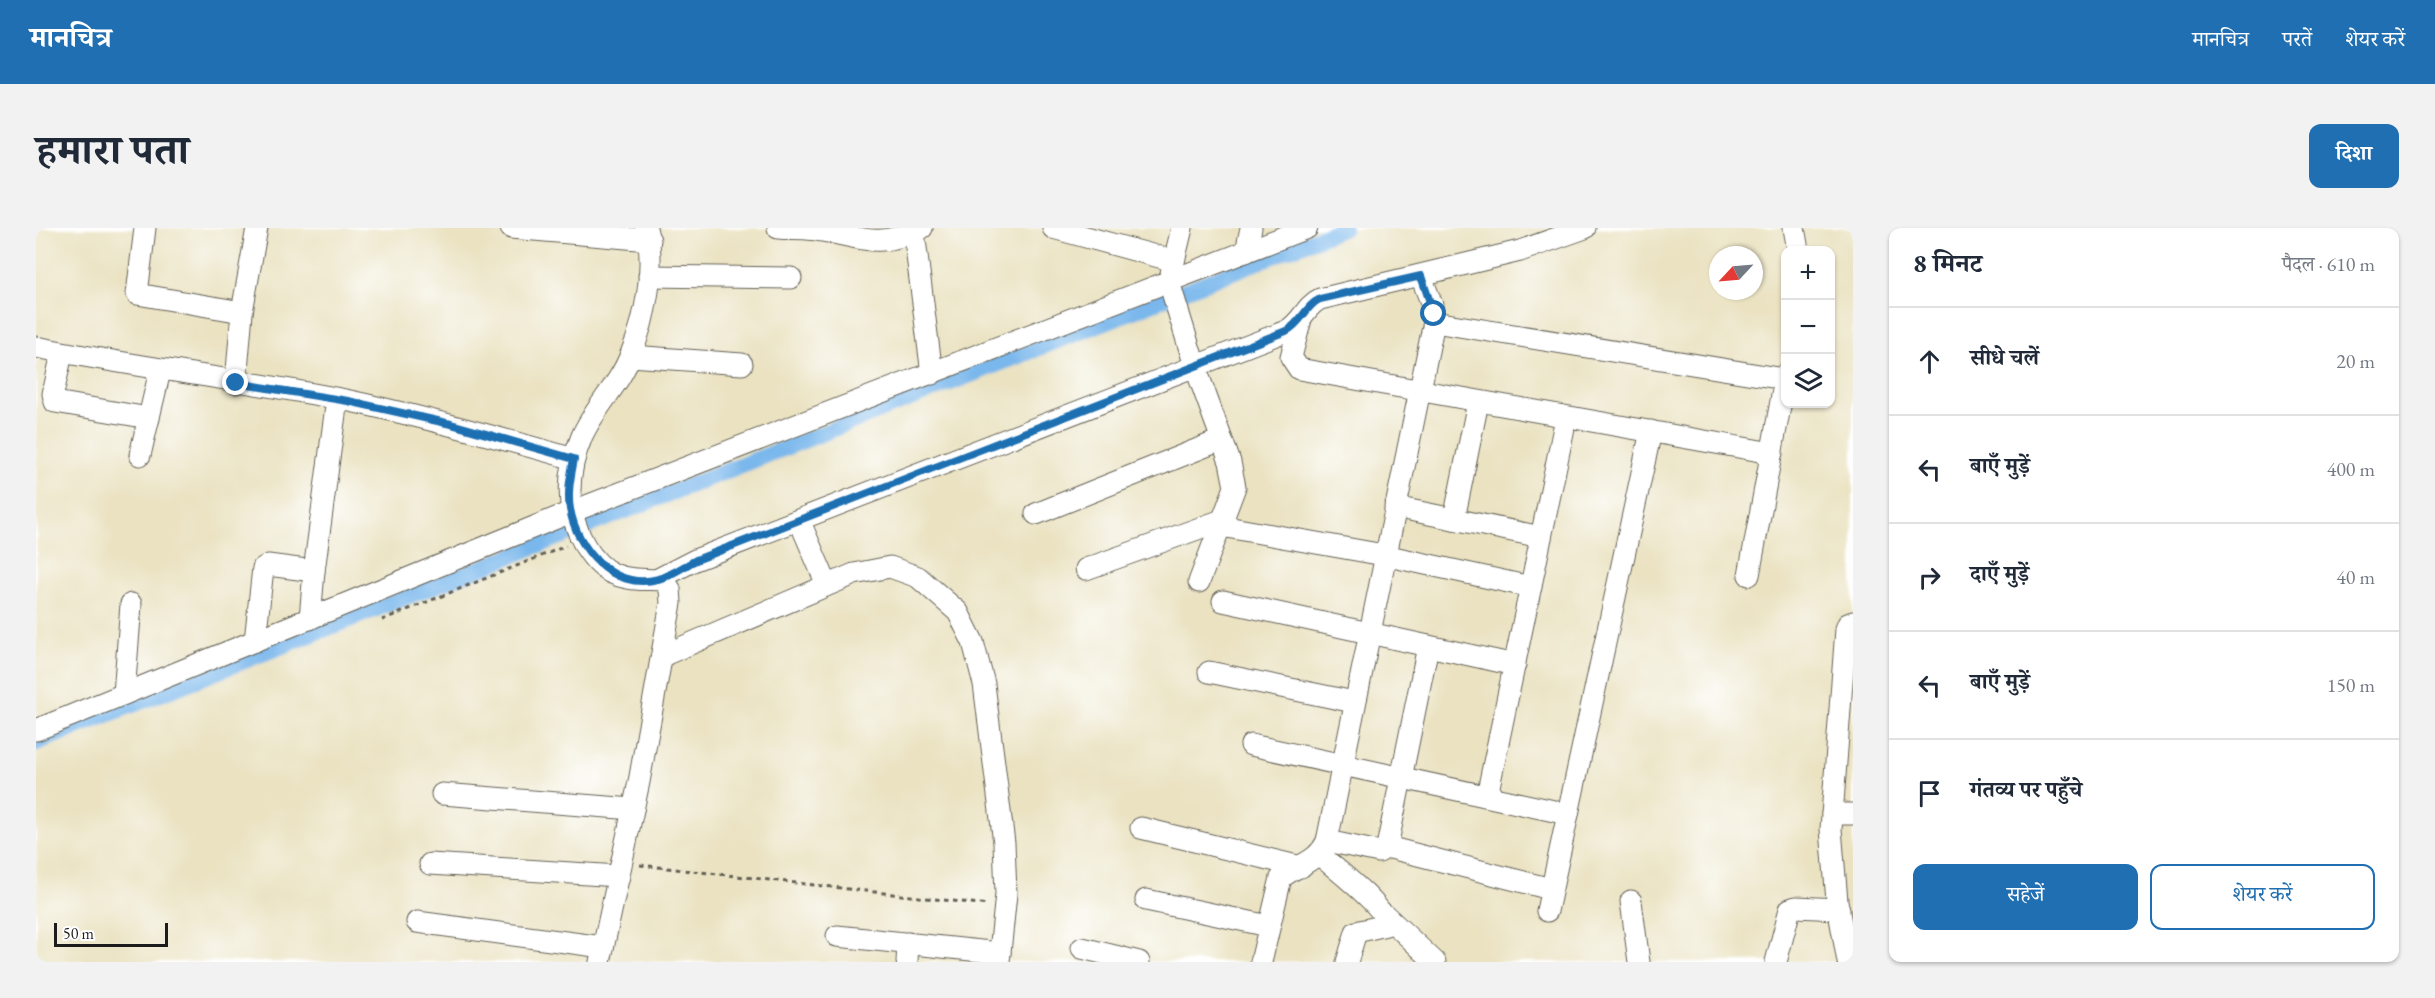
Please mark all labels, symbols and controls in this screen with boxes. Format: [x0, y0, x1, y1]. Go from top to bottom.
text: मानचित्र [30, 19, 112, 55]
text: मानचित्र [2192, 25, 2249, 52]
text: परतें [2282, 25, 2312, 52]
text: शेयर करें [2345, 25, 2405, 52]
text: हमारा पता [36, 122, 189, 177]
button: दिशा [2309, 124, 2399, 188]
north arrow [1709, 246, 1763, 300]
map controls [1781, 246, 1835, 408]
button: + [1781, 246, 1835, 300]
text: 8 मिनट [1913, 246, 1982, 280]
text: पैदल · 610 m [2282, 251, 2375, 277]
route start [1420, 300, 1446, 326]
button: − [1781, 300, 1835, 354]
text: सीधे चलें [1970, 343, 2039, 372]
icon: ahead [1913, 345, 1946, 378]
text: 20 m [2336, 348, 2375, 374]
button: layers [1781, 354, 1835, 408]
route end [222, 369, 248, 395]
text: बाएँ मुड़ें [1970, 451, 2030, 480]
icon: left [1913, 453, 1946, 486]
text: 400 m [2327, 456, 2375, 482]
text: दाएँ मुड़ें [1970, 559, 2029, 588]
icon: right [1913, 561, 1946, 594]
text: 40 m [2336, 564, 2375, 590]
text: बाएँ मुड़ें [1970, 667, 2030, 696]
icon: left [1913, 669, 1946, 702]
text: 150 m [2327, 672, 2375, 698]
text: गंतव्य पर पहुँचे [1970, 775, 2082, 804]
icon: arrive [1913, 777, 1946, 810]
button: सहेजें [1913, 864, 2138, 930]
button: शेयर करें [2150, 864, 2375, 930]
scale bar [54, 920, 168, 948]
text: 50 m [63, 923, 94, 944]

